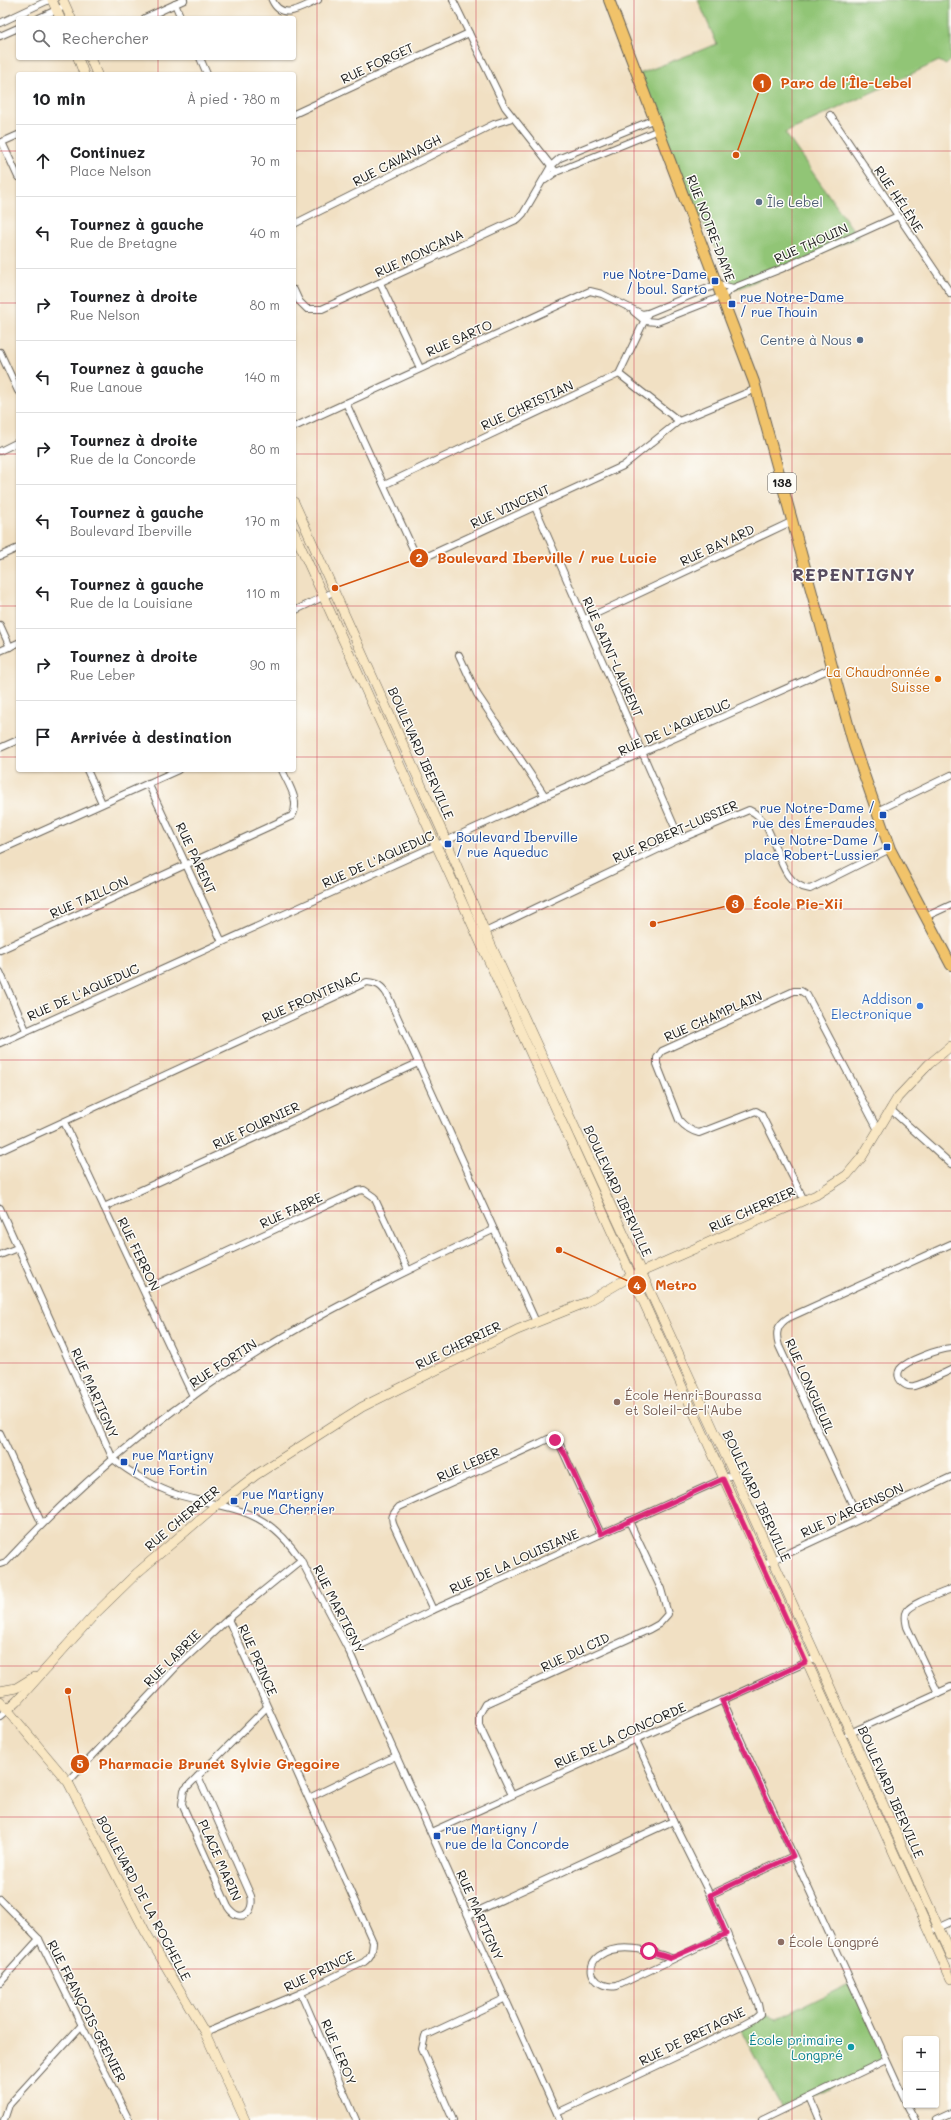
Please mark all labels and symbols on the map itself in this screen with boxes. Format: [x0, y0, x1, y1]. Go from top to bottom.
street label: RUE FORGET [337, 38, 416, 87]
callout: Parc de l'Île-Lebel [752, 70, 920, 96]
text: Parc de l'Île-Lebel [780, 73, 912, 92]
text: 1 [759, 75, 765, 91]
street label: RUE CAVANAGH [349, 130, 444, 189]
street label: RUE HÉLÈNE [871, 162, 928, 235]
street label: RUE NOTRE-DAME [683, 172, 740, 283]
place label: Île Lebel [767, 193, 823, 210]
marker: Île Lebel [754, 197, 764, 207]
street label: RUE THOUIN [771, 219, 851, 266]
street label: RUE MONCANA [372, 225, 466, 280]
place label: rue Notre-Dame / boul. Sarto [603, 265, 707, 297]
marker: rue Notre-Dame / boul. Sarto [710, 276, 720, 286]
place label: rue Notre-Dame / rue Thouin [740, 288, 844, 320]
marker: rue Notre-Dame / rue Thouin [727, 299, 737, 309]
street label: RUE SARTO [423, 315, 495, 360]
place label: Centre à Nous [760, 331, 852, 348]
marker: Centre à Nous [855, 335, 865, 345]
street label: RUE CHRISTIAN [478, 376, 576, 433]
road number: 138 [768, 473, 796, 493]
street label: RUE VINCENT [467, 480, 552, 531]
street label: RUE BAYARD [677, 520, 757, 569]
callout: Boulevard Iberville / rue Lucie [409, 545, 665, 571]
text: Boulevard Iberville / rue Lucie [437, 548, 657, 567]
text: 2 [416, 549, 423, 565]
district label: REPENTIGNY [792, 563, 916, 585]
street label: RUE SAINT-LAURENT [579, 594, 648, 720]
place label: La Chaudronnée Suisse [826, 663, 930, 695]
marker: La Chaudronnée Suisse [933, 674, 943, 684]
street label: BOULEVARD IBERVILLE [385, 684, 458, 822]
street label: RUE DE L'AQUEDUC [615, 694, 733, 759]
street label: RUE ROBERT-LUSSIER [609, 795, 740, 866]
place label: rue Notre-Dame / rue des Émeraudes [752, 799, 875, 831]
marker: rue Notre-Dame / rue des Émeraudes [878, 810, 888, 820]
street label: RUE PARENT [172, 819, 220, 896]
street label: RUE DE L'AQUEDUC [319, 826, 437, 891]
place label: Boulevard Iberville / rue Aqueduc [456, 828, 578, 860]
place label: rue Notre-Dame / place Robert-Lussier [745, 831, 879, 863]
marker: Boulevard Iberville / rue Aqueduc [443, 839, 453, 849]
marker: rue Notre-Dame / place Robert-Lussier [882, 842, 892, 852]
street label: RUE TAILLON [47, 872, 131, 921]
callout: École Pie-Xii [725, 891, 851, 917]
text: École Pie-Xii [753, 894, 843, 913]
text: 3 [731, 895, 739, 911]
street label: RUE DE L'AQUEDUC [24, 959, 142, 1024]
street label: RUE FRONTENAC [259, 967, 363, 1026]
street label: RUE CHAMPLAIN [661, 986, 764, 1045]
place label: Addison Electronique [831, 990, 912, 1022]
marker: Addison Electronique [915, 1001, 925, 1011]
street label: RUE FOURNIER [209, 1097, 302, 1152]
street label: BOULEVARD IBERVILLE [581, 1122, 656, 1259]
street label: RUE CHERRIER [706, 1182, 798, 1235]
street label: RUE FABRE [257, 1188, 325, 1231]
street label: RUE FERRON [114, 1214, 165, 1293]
callout: Metro [627, 1272, 705, 1298]
text: Metro [655, 1275, 697, 1294]
text: 4 [633, 1277, 641, 1293]
street label: RUE CHERRIER [412, 1317, 503, 1373]
street label: RUE FORTIN [186, 1334, 260, 1391]
street label: RUE LONGUEUIL [782, 1336, 839, 1436]
street label: RUE MARTIGNY [68, 1345, 123, 1441]
place label: École Henri-Bourassa et Soleil-de-l'Aube [625, 1386, 762, 1418]
marker: École Henri-Bourassa et Soleil-de-l'Aube [612, 1397, 622, 1407]
street label: BOULEVARD IBERVILLE [720, 1427, 795, 1564]
route end [546, 1431, 564, 1449]
street label: RUE LEBER [434, 1442, 502, 1485]
place label: rue Martigny / rue Fortin [132, 1446, 214, 1478]
marker: rue Martigny / rue Fortin [119, 1457, 129, 1467]
street label: RUE D'ARGENSON [798, 1478, 906, 1541]
street label: RUE CHERRIER [141, 1481, 223, 1554]
place label: rue Martigny / rue Cherrier [242, 1485, 335, 1517]
marker: rue Martigny / rue Cherrier [229, 1496, 239, 1506]
street label: RUE DE LA LOUISIANE [447, 1524, 581, 1597]
street label: RUE MARTIGNY [310, 1562, 369, 1656]
street label: RUE PRINCE [235, 1621, 282, 1698]
street label: RUE LABRIE [139, 1625, 204, 1690]
street label: RUE DU CID [538, 1628, 612, 1675]
street label: RUE DE LA CONCORDE [551, 1698, 688, 1771]
street label: BOULEVARD IBERVILLE [855, 1723, 928, 1861]
callout: Pharmacie Brunet Sylvie Gregoire [70, 1751, 348, 1777]
text: Pharmacie Brunet Sylvie Gregoire [98, 1754, 340, 1773]
text: 5 [76, 1755, 84, 1771]
street label: BOULEVARD DE LA ROCHELLE [94, 1812, 195, 1983]
street label: PLACE MARIN [195, 1817, 246, 1903]
place label: rue Martigny / rue de la Concorde [445, 1820, 569, 1852]
marker: rue Martigny / rue de la Concorde [432, 1831, 442, 1841]
street label: RUE MARTIGNY [453, 1867, 508, 1963]
place label: École Longpré [789, 1933, 879, 1950]
street label: RUE FRANÇOIS-GRENIER [44, 1937, 131, 2085]
marker: École Longpré [776, 1937, 786, 1947]
route start [640, 1942, 658, 1960]
street label: RUE PRINCE [280, 1946, 357, 1995]
street label: RUE DE BRETAGNE [636, 2003, 748, 2069]
street label: RUE LEROY [318, 2016, 361, 2087]
place label: École primaire Longpré [749, 2031, 843, 2063]
marker: École primaire Longpré [846, 2042, 856, 2052]

